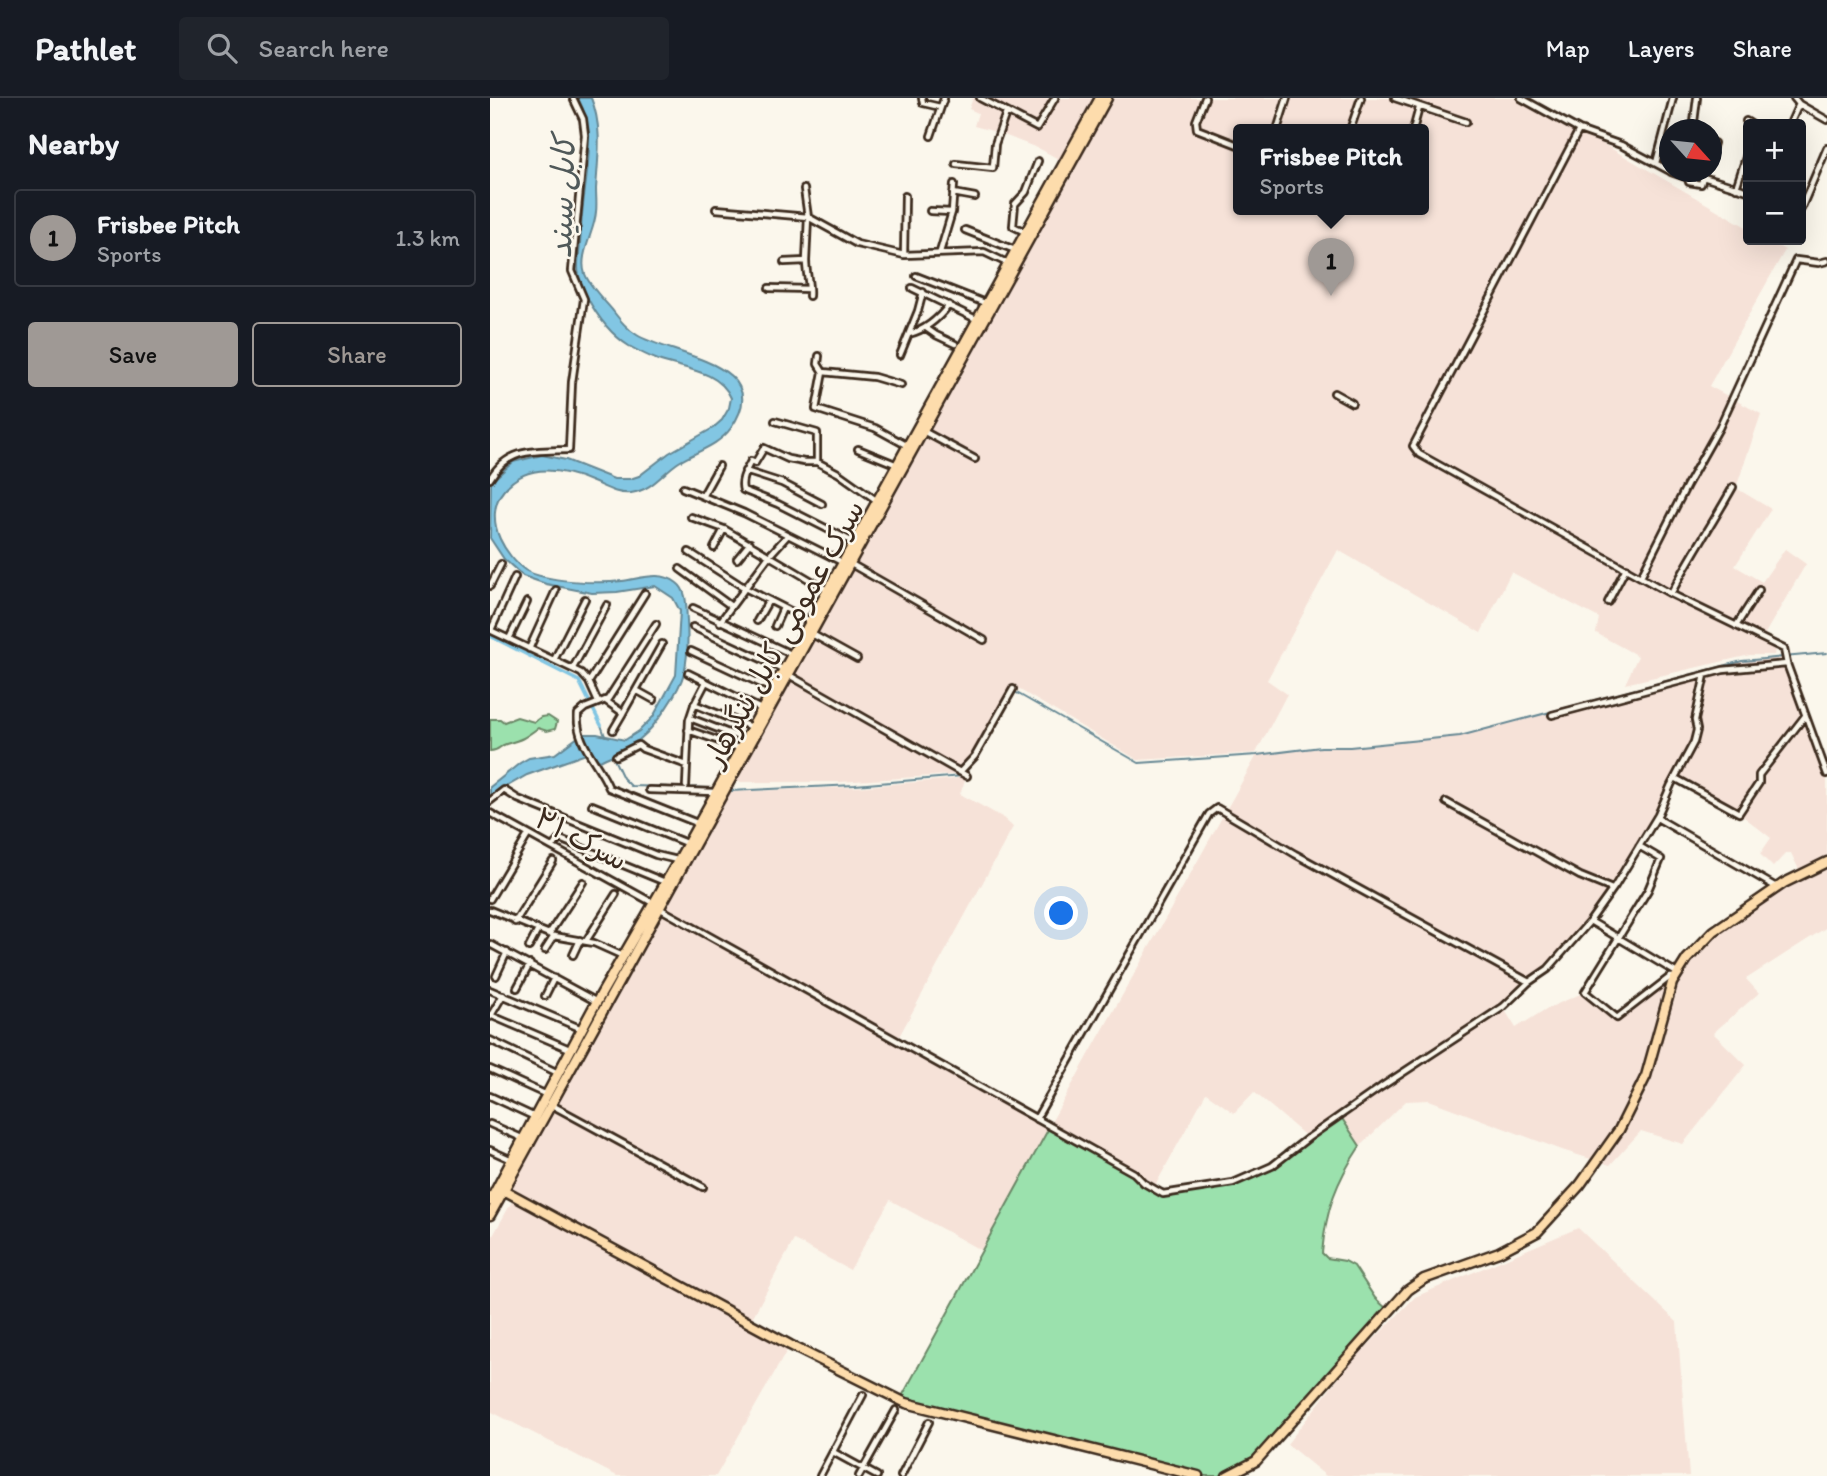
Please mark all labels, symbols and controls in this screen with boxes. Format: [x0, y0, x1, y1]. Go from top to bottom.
search box [179, 17, 669, 80]
text: Pathlet [35, 29, 137, 68]
icon: search [203, 29, 241, 67]
text: Search here [259, 32, 389, 64]
text: Map [1546, 34, 1590, 63]
text: Layers [1628, 34, 1695, 63]
text: Share [1733, 34, 1792, 63]
north arrow [1659, 119, 1722, 182]
map controls [1743, 119, 1806, 245]
button: + [1743, 119, 1806, 182]
popup [1233, 124, 1429, 215]
text: Nearby [28, 125, 119, 162]
water label: کابل سيند [541, 130, 584, 259]
text: Frisbee Pitch [1260, 140, 1402, 172]
text: Sports [1260, 172, 1324, 200]
button: − [1743, 182, 1806, 245]
text: Frisbee Pitch [97, 208, 240, 240]
text: 1 [48, 224, 58, 252]
text: 1.3 km [396, 224, 460, 252]
pin: 1 [1308, 238, 1354, 296]
text: Sports [97, 240, 161, 268]
button: Save [28, 322, 238, 387]
button: Share [252, 322, 462, 387]
street label: سرک عمومی کابل ننگرهار [694, 493, 873, 775]
street label: سرک ۲۱ [529, 799, 634, 878]
your location [1044, 896, 1078, 930]

